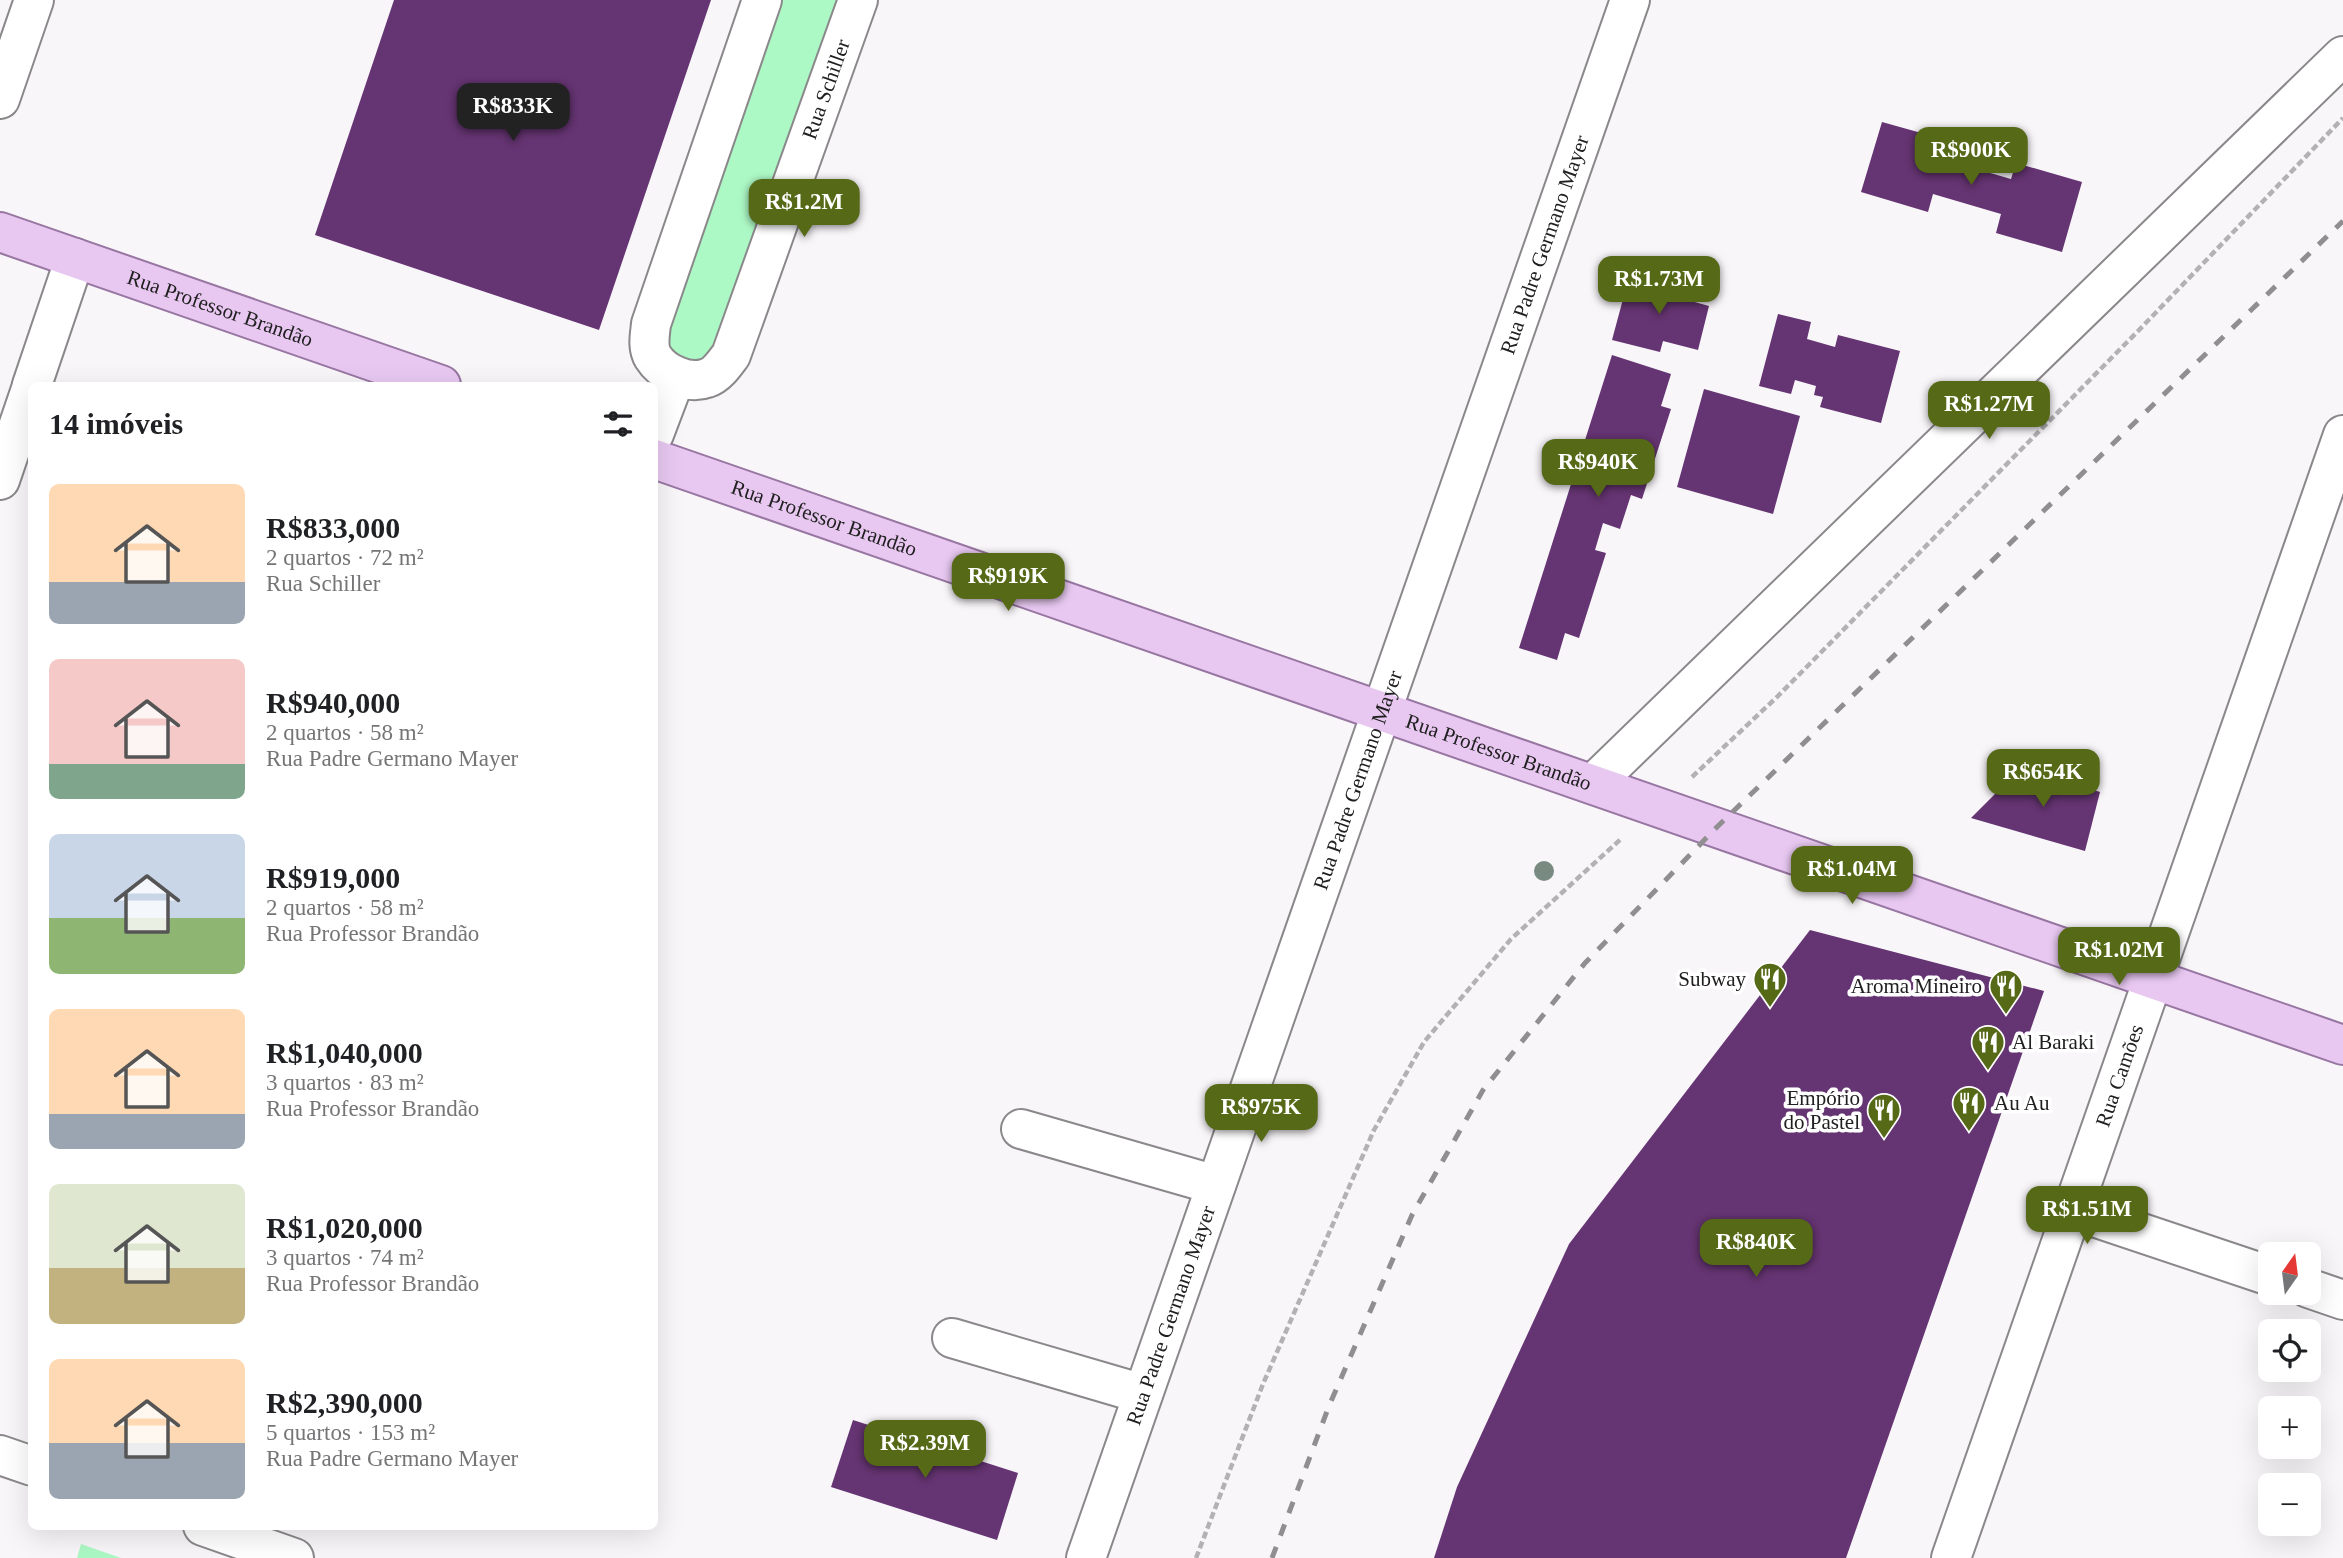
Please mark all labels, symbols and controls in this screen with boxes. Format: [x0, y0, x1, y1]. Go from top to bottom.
street label: Rua Schiller [797, 36, 855, 143]
pin: R$833K [456, 83, 570, 143]
text: R$833K [473, 93, 553, 118]
pin: R$900K [1914, 128, 2028, 187]
street label: Rua Padre Germano Mayer [1495, 132, 1594, 357]
text: R$900K [1931, 137, 2011, 162]
pin: R$1.2M [747, 180, 861, 239]
text: R$1.2M [765, 189, 843, 214]
pin: R$1.73M [1594, 256, 1724, 316]
street label: Rua Professor Brandão [124, 265, 316, 352]
text: R$1.73M [1614, 266, 1704, 291]
pin: R$1.27M [1924, 382, 2054, 441]
text: R$1.27M [1944, 391, 2034, 416]
icon: filters [599, 405, 637, 443]
text: 14 imóveis [49, 407, 183, 440]
pin: R$940K [1541, 440, 1655, 499]
text: R$940K [1558, 449, 1638, 474]
street label: Rua Professor Brandão [728, 475, 920, 561]
text: R$833,000 [266, 511, 400, 544]
icon: home [105, 512, 189, 596]
text: 2 quartos · 72 m² [266, 545, 424, 570]
pin: R$919K [951, 554, 1065, 613]
text: R$919K [968, 563, 1048, 588]
text: Rua Schiller [266, 571, 380, 596]
street label: Rua Padre Germano Mayer [1308, 667, 1407, 893]
text: R$940,000 [266, 686, 400, 719]
icon: home [105, 687, 189, 771]
street label: Rua Professor Brandão [1403, 709, 1595, 795]
text: 2 quartos · 58 m² [266, 720, 424, 745]
text: Rua Padre Germano Mayer [266, 746, 518, 771]
pin: R$654K [1986, 750, 2100, 809]
text: R$654K [2003, 759, 2083, 784]
pin: R$1.04M [1787, 846, 1917, 906]
text: R$1.04M [1807, 856, 1897, 881]
text: R$919,000 [266, 861, 400, 894]
icon: home [105, 862, 189, 946]
text: 2 quartos · 58 m² [266, 895, 424, 920]
text: Rua Professor Brandão [266, 921, 479, 946]
pin: R$1.02M [2054, 928, 2184, 987]
text: R$1.02M [2074, 937, 2164, 962]
restaurant icon: Subway [1751, 960, 1789, 1009]
place label: Subway [1678, 967, 1746, 991]
restaurant icon: Aroma Mineiro [1987, 967, 2025, 1016]
place label: Aroma Mineiro [1851, 974, 1982, 998]
street label: Rua Camões [2090, 1021, 2148, 1130]
restaurant icon: Al Baraki [1969, 1023, 2007, 1072]
place label: Al Baraki [2012, 1030, 2094, 1054]
text: R$1,040,000 [266, 1036, 423, 1069]
icon: home [105, 1037, 189, 1121]
text: 3 quartos · 83 m² [266, 1070, 424, 1095]
pin: R$975K [1204, 1084, 1318, 1144]
restaurant icon: Au Au [1950, 1084, 1988, 1133]
place label: Empório do Pastel [1784, 1086, 1860, 1134]
restaurant icon: Empório do Pastel [1865, 1091, 1903, 1140]
place label: Au Au [1994, 1091, 2050, 1115]
text: R$975K [1221, 1094, 1301, 1119]
text: Rua Professor Brandão [266, 1096, 479, 1121]
pin: R$1.51M [2022, 1186, 2152, 1246]
text: R$1.51M [2042, 1196, 2132, 1221]
street label: Rua Padre Germano Mayer [1121, 1203, 1220, 1428]
text: R$1,020,000 [266, 1211, 423, 1244]
icon: home [105, 1212, 189, 1296]
pin: R$840K [1699, 1220, 1813, 1279]
text: R$840K [1716, 1229, 1796, 1254]
north arrow [2258, 1242, 2320, 1306]
map controls [2258, 1242, 2321, 1536]
text: 3 quartos · 74 m² [266, 1245, 424, 1270]
text: Rua Professor Brandão [266, 1271, 479, 1296]
button: locate [2258, 1319, 2321, 1382]
text: R$2,390,000 [266, 1386, 423, 1419]
icon: home [105, 1387, 189, 1471]
button: + [2258, 1396, 2321, 1459]
text: 5 quartos · 153 m² [266, 1420, 435, 1445]
pin: R$2.39M [860, 1420, 990, 1480]
text: R$2.39M [880, 1430, 970, 1455]
text: Rua Padre Germano Mayer [266, 1446, 518, 1471]
button: − [2258, 1473, 2321, 1536]

